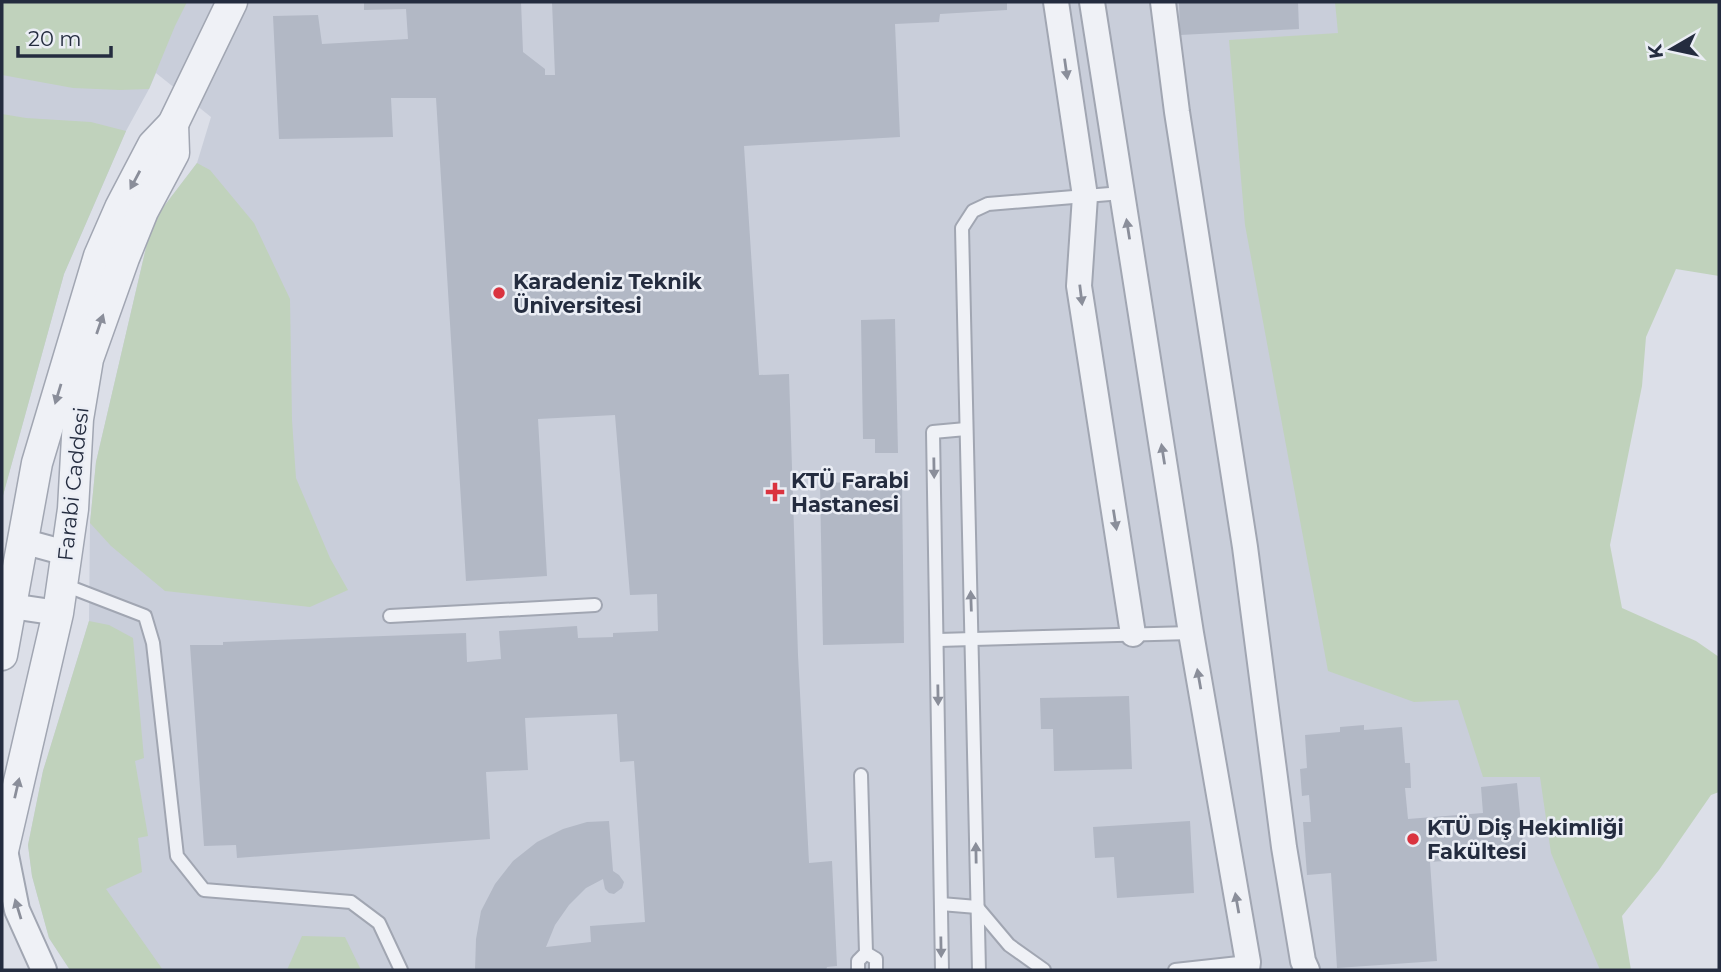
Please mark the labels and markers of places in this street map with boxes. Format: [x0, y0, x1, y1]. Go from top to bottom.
place label: Karadeniz Teknik Üniversitesi [513, 269, 702, 318]
marker: Karadeniz Teknik Üniversitesi [491, 285, 507, 301]
place label: KTÜ Farabi Hastanesi [791, 467, 909, 517]
marker: KTÜ Farabi Hastanesi [765, 482, 785, 502]
place label: KTÜ Diş Hekimliği Fakültesi [1427, 814, 1624, 864]
marker: KTÜ Diş Hekimliği Fakültesi [1405, 831, 1421, 847]

